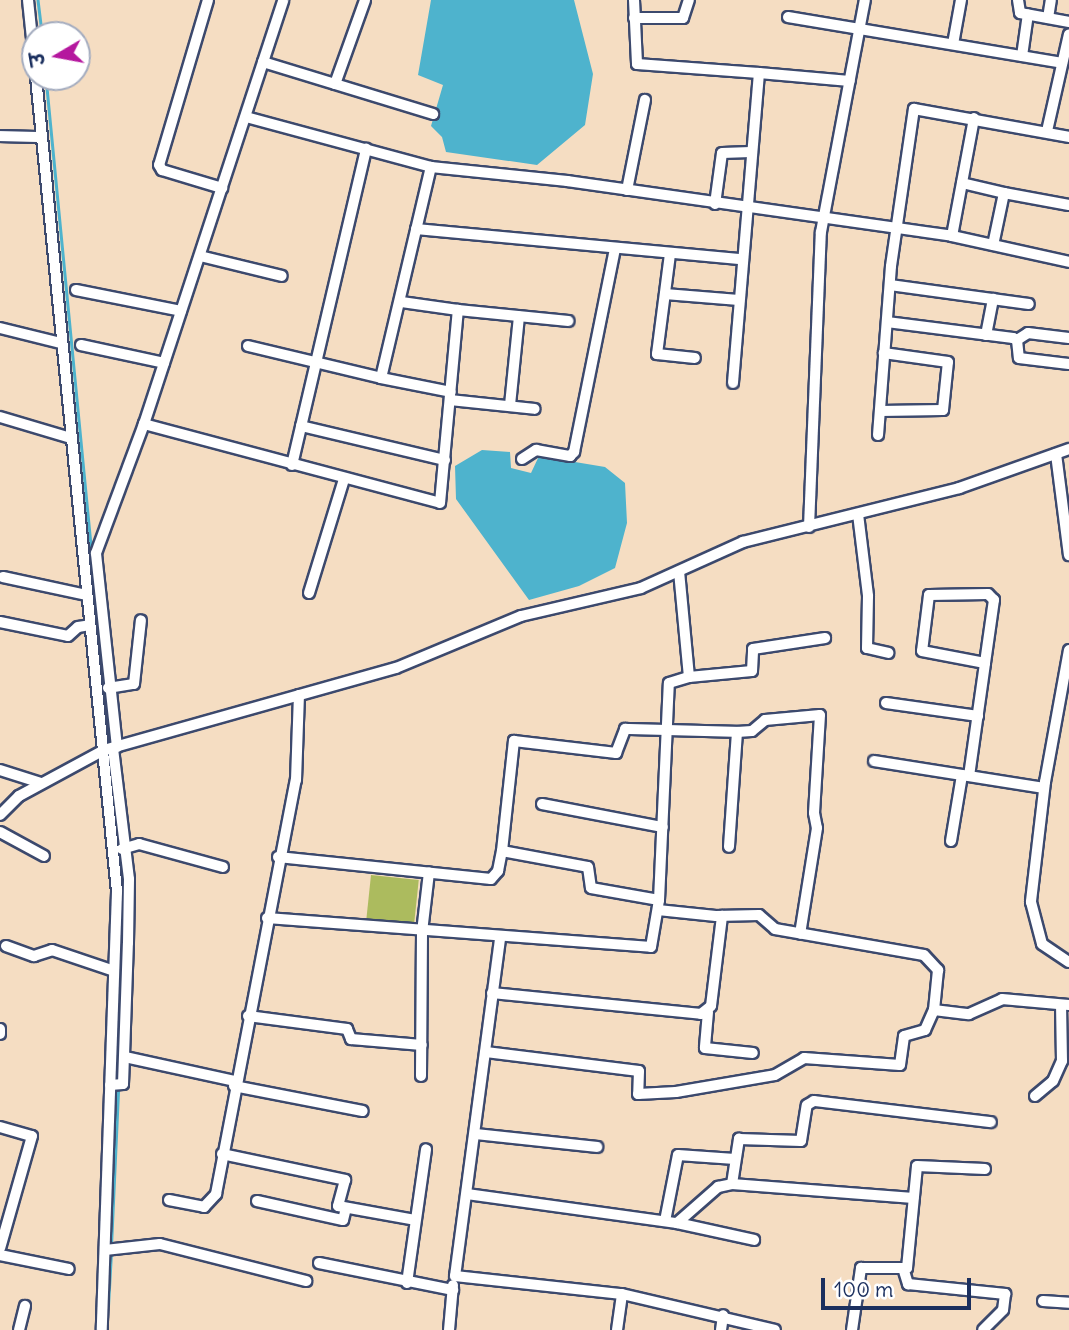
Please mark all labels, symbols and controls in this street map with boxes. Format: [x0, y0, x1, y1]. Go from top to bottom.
north arrow [21, 21, 91, 91]
text: उ [24, 51, 50, 68]
scale bar [824, 1264, 974, 1308]
text: 100 m [834, 1276, 893, 1303]

